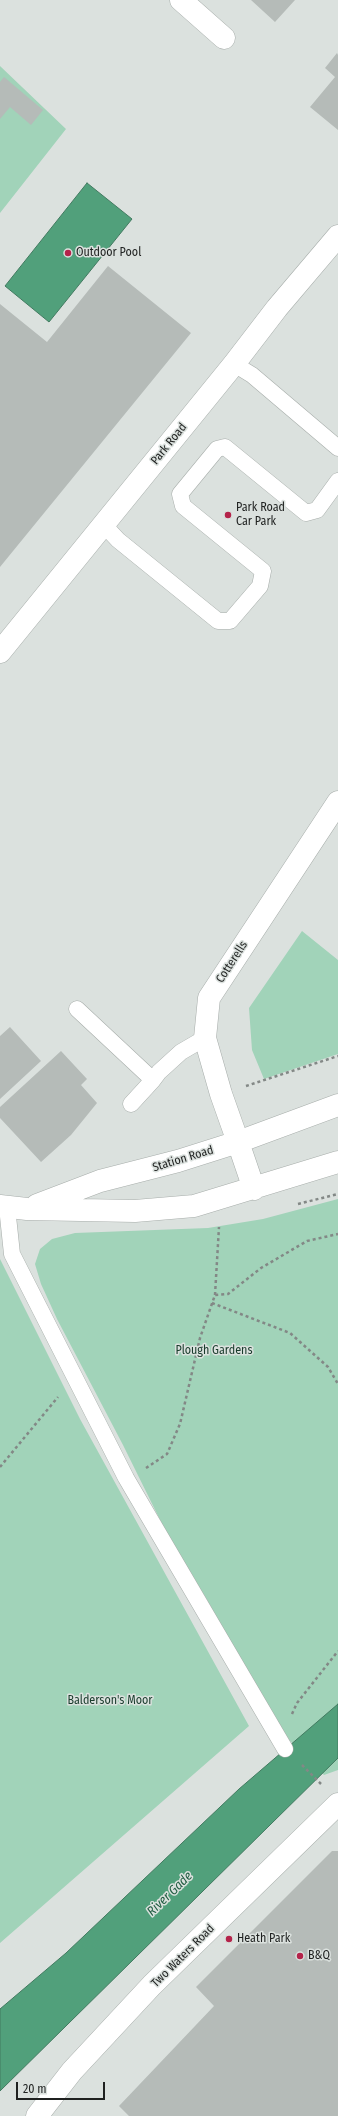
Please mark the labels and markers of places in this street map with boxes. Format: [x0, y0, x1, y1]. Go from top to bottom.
place label: Outdoor Pool [76, 246, 141, 260]
marker: Outdoor Pool [63, 248, 73, 258]
place label: Park Road Car Park [236, 501, 285, 529]
marker: Park Road Car Park [223, 510, 233, 520]
place label: Heath Park [237, 1932, 290, 1946]
marker: Heath Park [224, 1934, 234, 1944]
place label: B&Q [308, 1949, 330, 1963]
marker: B&Q [295, 1951, 305, 1961]

